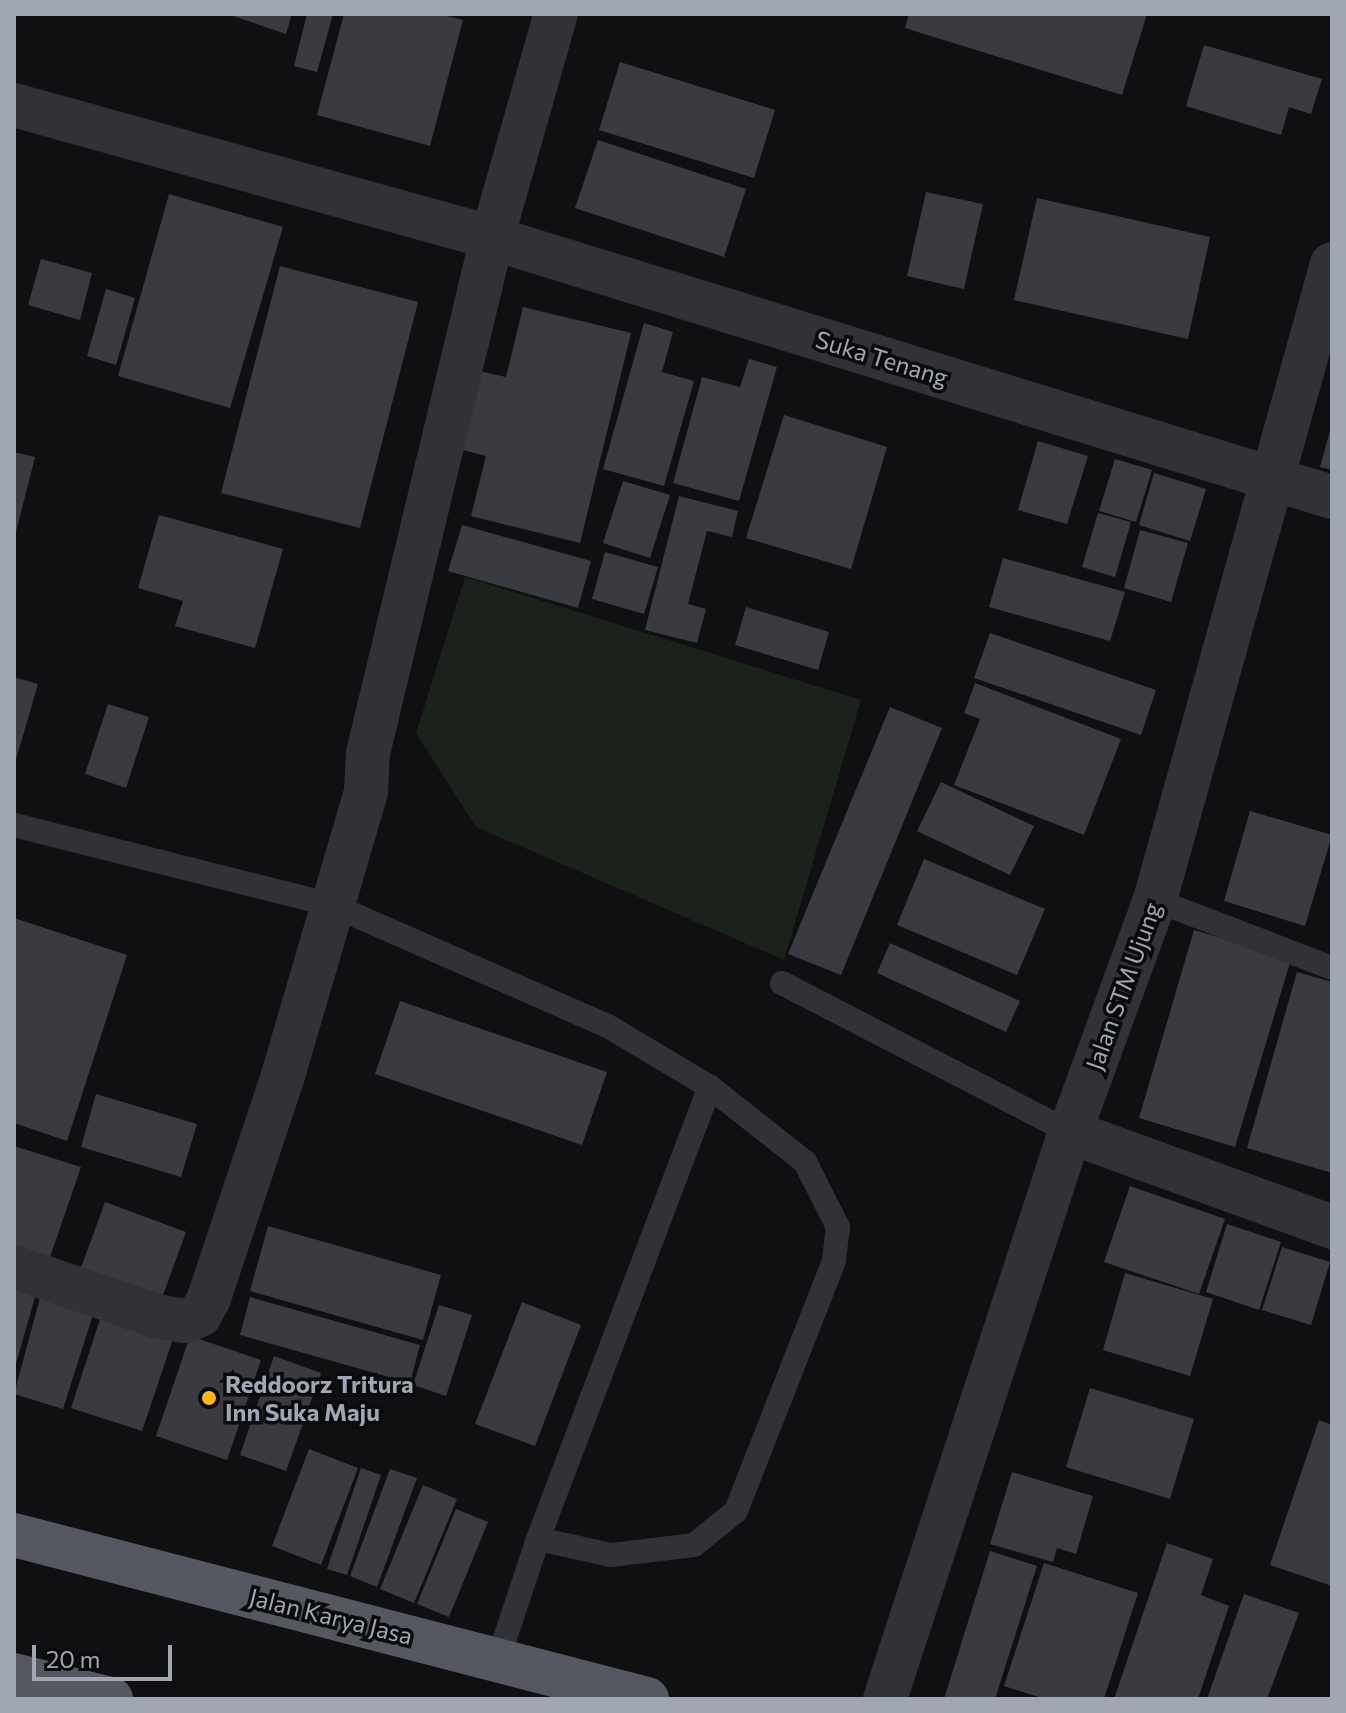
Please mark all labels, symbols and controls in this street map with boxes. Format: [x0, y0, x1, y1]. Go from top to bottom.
street label: Suka Tenang [812, 324, 952, 392]
street label: Jalan STM Ujung [1079, 898, 1167, 1074]
place label: Reddoorz Tritura Inn Suka Maju [225, 1370, 414, 1426]
marker: Reddoorz Tritura Inn Suka Maju [200, 1389, 218, 1407]
street label: Jalan Karya Jasa [246, 1582, 416, 1650]
scale bar [36, 1629, 176, 1679]
text: 20 m [46, 1644, 100, 1673]

